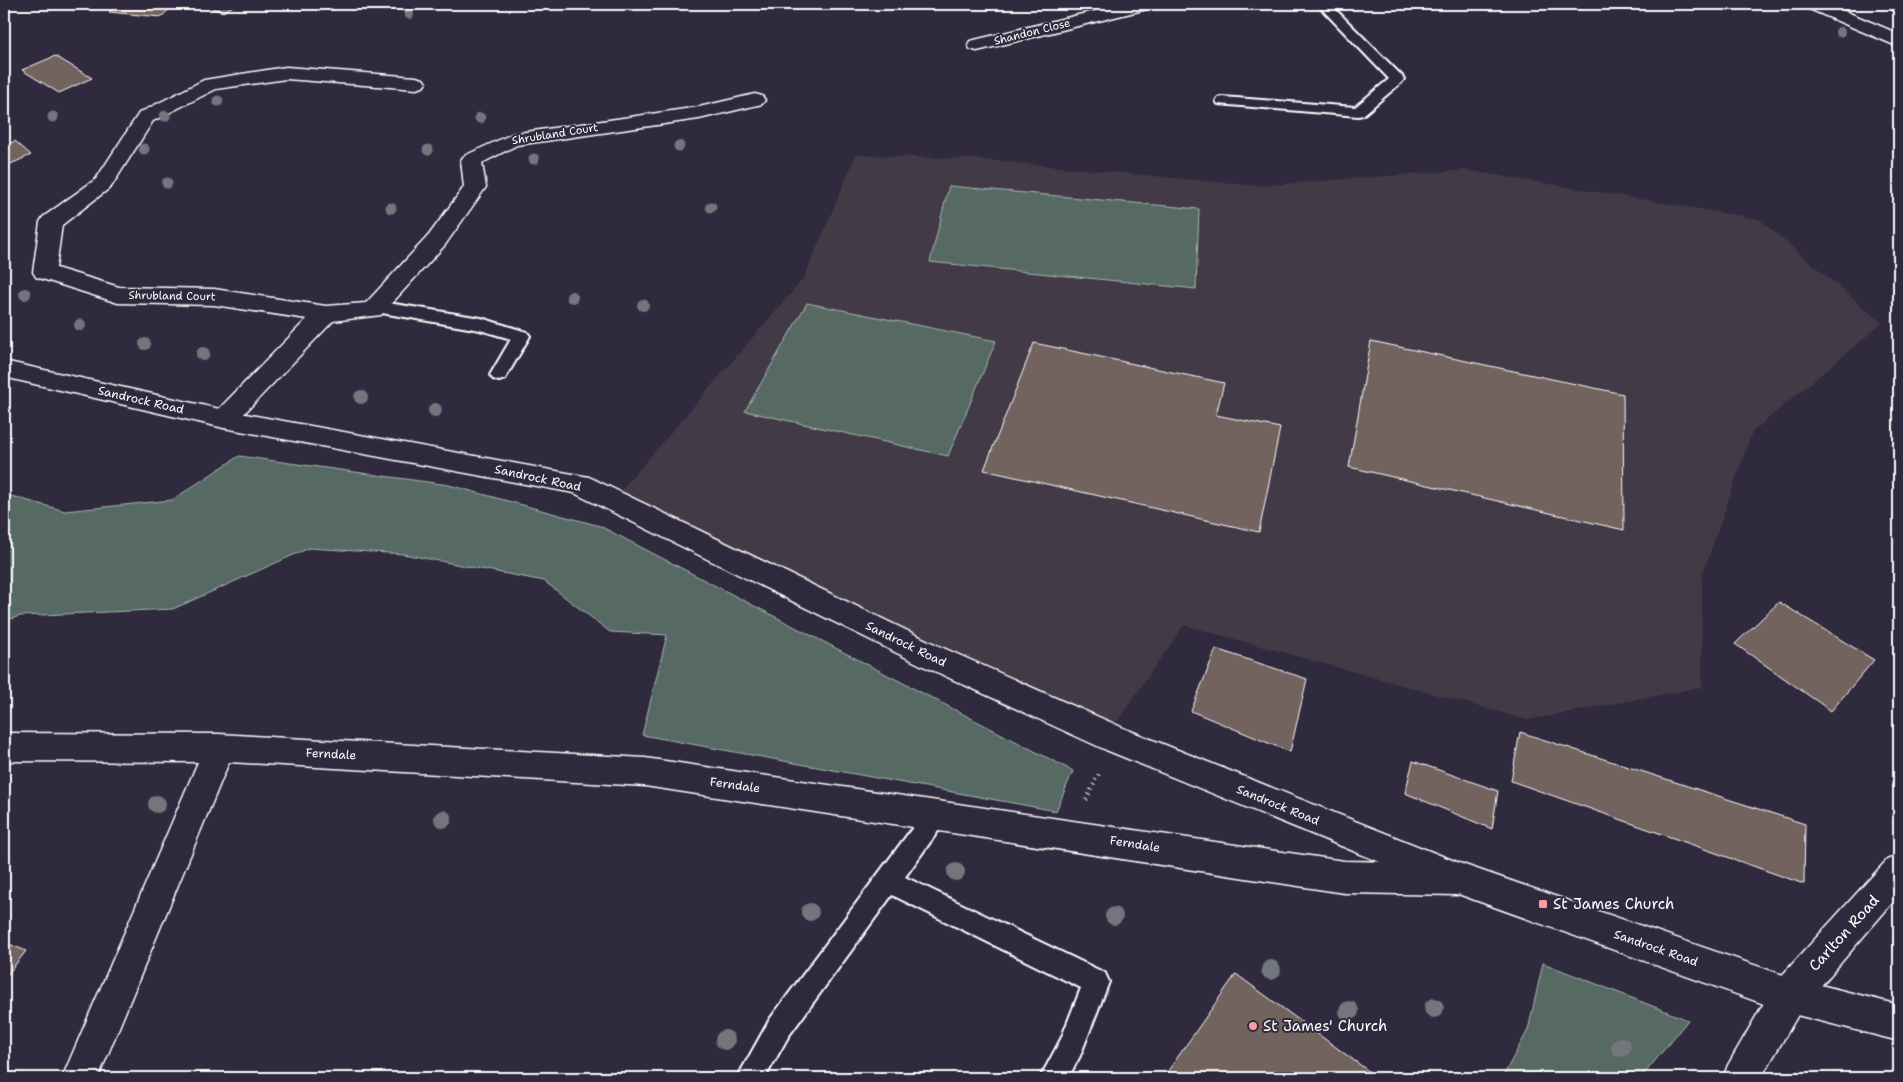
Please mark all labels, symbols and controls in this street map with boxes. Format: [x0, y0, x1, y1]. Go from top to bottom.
street label: Shandon Close [992, 15, 1072, 49]
street label: Shrubland Court [511, 120, 599, 148]
street label: Shrubland Court [128, 288, 216, 304]
street label: Sandrock Road [96, 382, 186, 418]
street label: Sandrock Road [493, 461, 583, 495]
street label: Sandrock Road [863, 618, 949, 671]
street label: Ferndale [305, 745, 357, 763]
street label: Ferndale [709, 774, 761, 796]
street label: Sandrock Road [1234, 781, 1322, 829]
street label: Ferndale [1109, 832, 1161, 856]
street label: Carlton Road [1804, 890, 1884, 975]
place label: St James Church [1553, 894, 1674, 914]
marker: St James Church [1537, 898, 1549, 910]
street label: Sandrock Road [1612, 926, 1701, 970]
place label: St James' Church [1263, 1016, 1387, 1036]
marker: St James' Church [1247, 1020, 1259, 1032]

